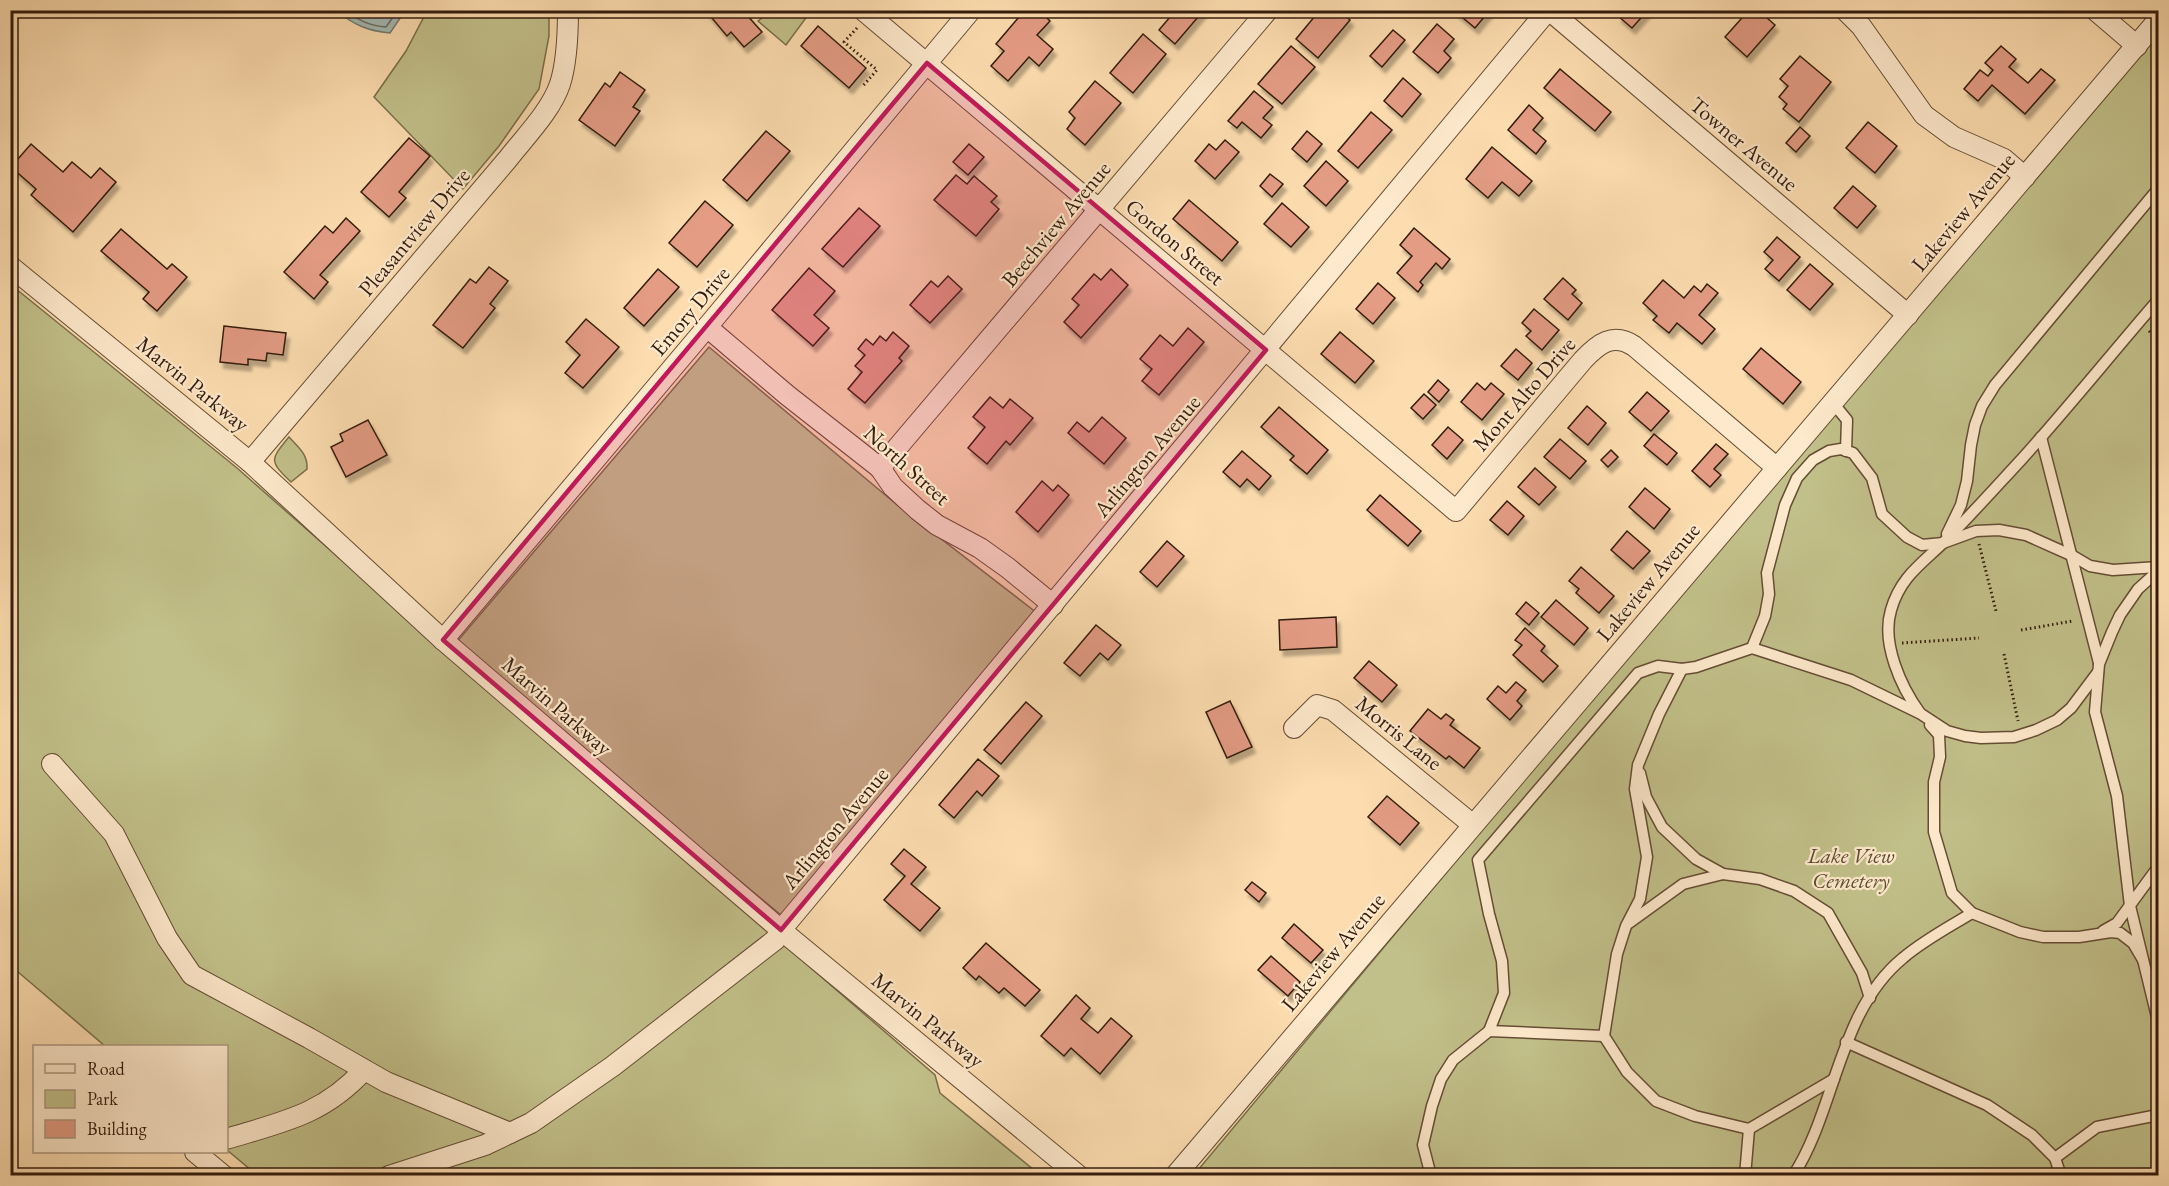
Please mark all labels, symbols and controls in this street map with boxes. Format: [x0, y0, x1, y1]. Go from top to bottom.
street label: Towner Avenue [1684, 90, 1805, 198]
street label: Lakeview Avenue [1905, 146, 2022, 278]
street label: Beechview Avenue [995, 155, 1117, 293]
street label: Pleasantview Drive [352, 161, 477, 302]
street label: Gordon Street [1119, 192, 1231, 292]
street label: Emory Drive [644, 260, 736, 362]
street label: Marvin Parkway [131, 330, 256, 439]
street label: Mont Alto Drive [1466, 330, 1582, 457]
street label: Arlington Avenue [1087, 388, 1207, 524]
street label: North Street [858, 419, 956, 512]
street label: Lakeview Avenue [1590, 516, 1707, 648]
street label: Marvin Parkway [496, 650, 618, 762]
street label: Morris Lane [1350, 689, 1449, 777]
street label: Arlington Avenue [775, 760, 895, 896]
park label: Lake View Cemetery [1807, 841, 1895, 895]
street label: Lakeview Avenue [1275, 886, 1392, 1018]
street label: Marvin Parkway [866, 966, 991, 1075]
legend [33, 1045, 228, 1153]
text: Road [87, 1057, 126, 1080]
text: Park [87, 1087, 118, 1110]
text: Building [87, 1117, 147, 1140]

